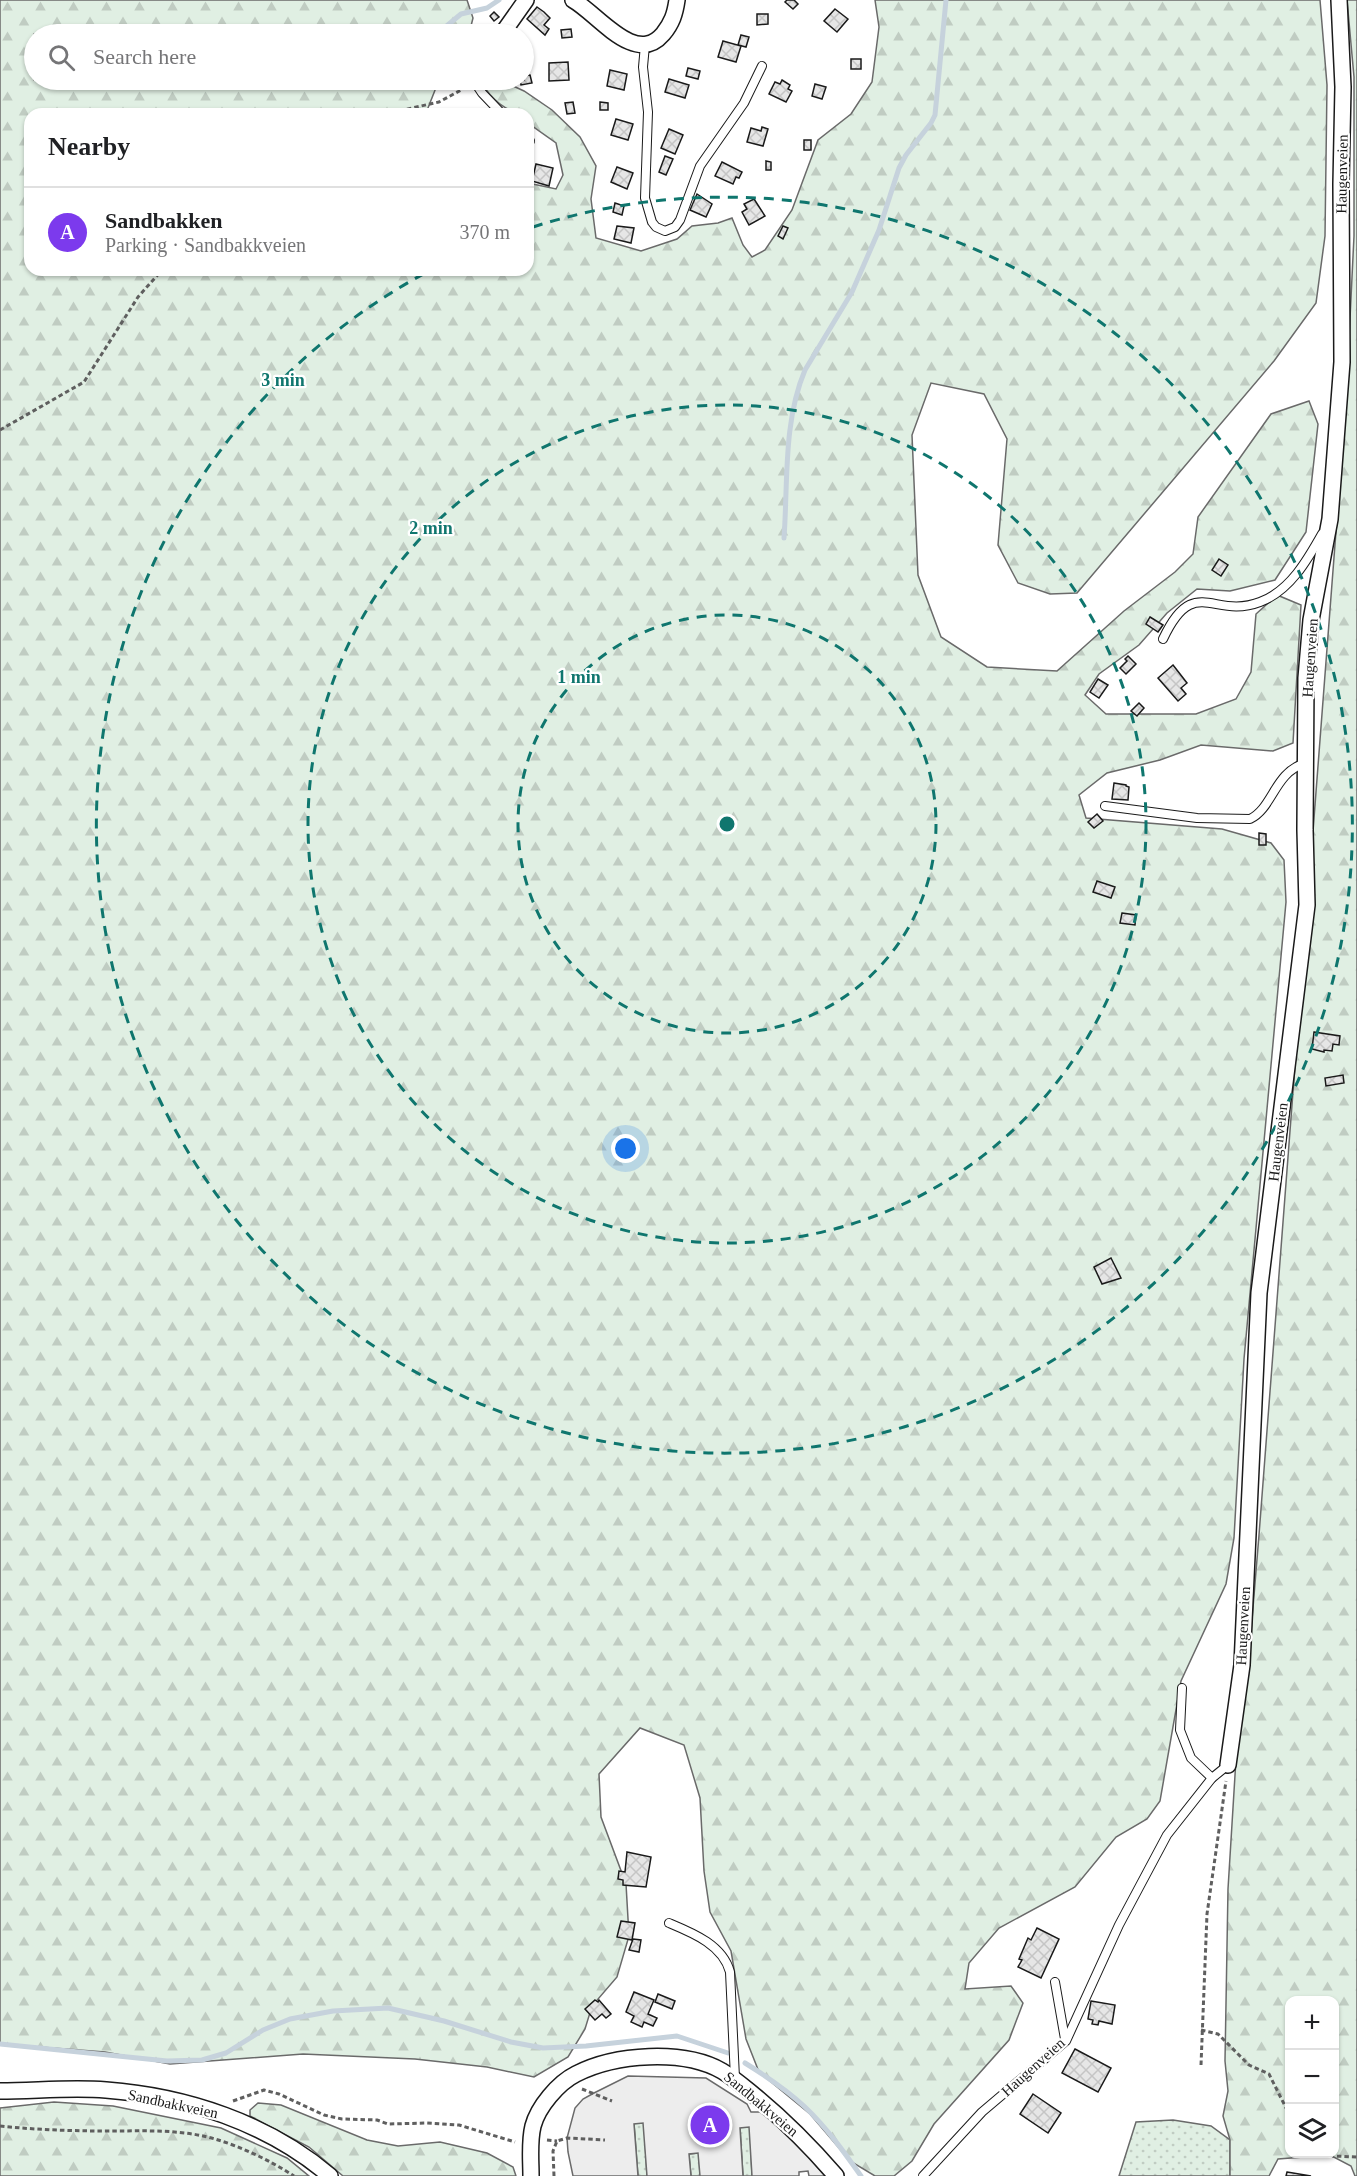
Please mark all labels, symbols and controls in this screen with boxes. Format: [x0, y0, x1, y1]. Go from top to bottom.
search box [24, 24, 534, 90]
icon: search [45, 41, 78, 74]
text: Search here [93, 44, 196, 69]
text: Nearby [48, 132, 130, 161]
street label: Haugenveien [1333, 134, 1351, 214]
text: Sandbakken [105, 208, 222, 233]
text: A [60, 221, 75, 243]
text: 370 m [459, 221, 510, 243]
text: Parking · Sandbakkveien [105, 234, 306, 256]
text: 3 min [261, 370, 305, 390]
text: 2 min [409, 518, 453, 538]
street label: Haugenveien [1299, 617, 1321, 698]
text: 1 min [557, 667, 601, 687]
centre of rings [717, 814, 737, 834]
street label: Haugenveien [1265, 1101, 1291, 1182]
your location [611, 1134, 640, 1163]
street label: Haugenveien [1233, 1586, 1253, 1666]
map controls [1285, 1996, 1339, 2158]
button: + [1285, 1996, 1339, 2050]
street label: Haugenveien [998, 2034, 1068, 2099]
button: − [1285, 2050, 1339, 2104]
street label: Sandbakkveien [721, 2068, 802, 2140]
street label: Sandbakkveien [127, 2087, 220, 2121]
pin: A [690, 2102, 730, 2148]
button: layers [1285, 2104, 1339, 2158]

